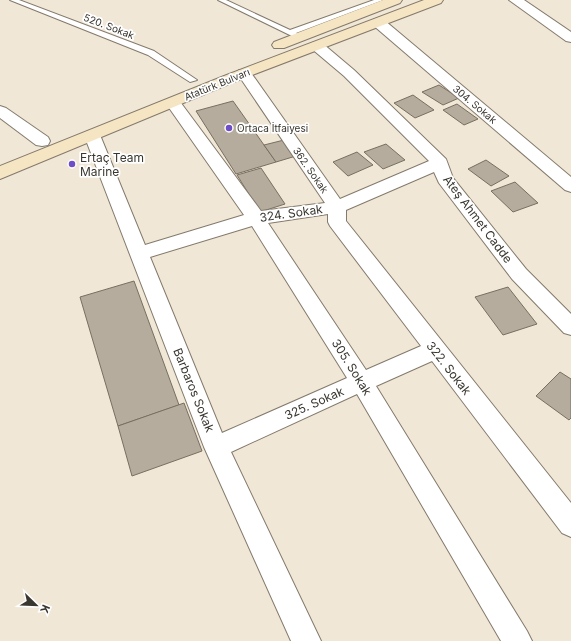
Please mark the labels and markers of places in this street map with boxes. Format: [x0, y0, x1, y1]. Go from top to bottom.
place label: Ortaca İtfaiyesi [237, 121, 308, 134]
marker: Ortaca İtfaiyesi [224, 123, 234, 133]
place label: Ertaç Team Marine [80, 150, 144, 179]
marker: Ertaç Team Marine [67, 159, 77, 169]

